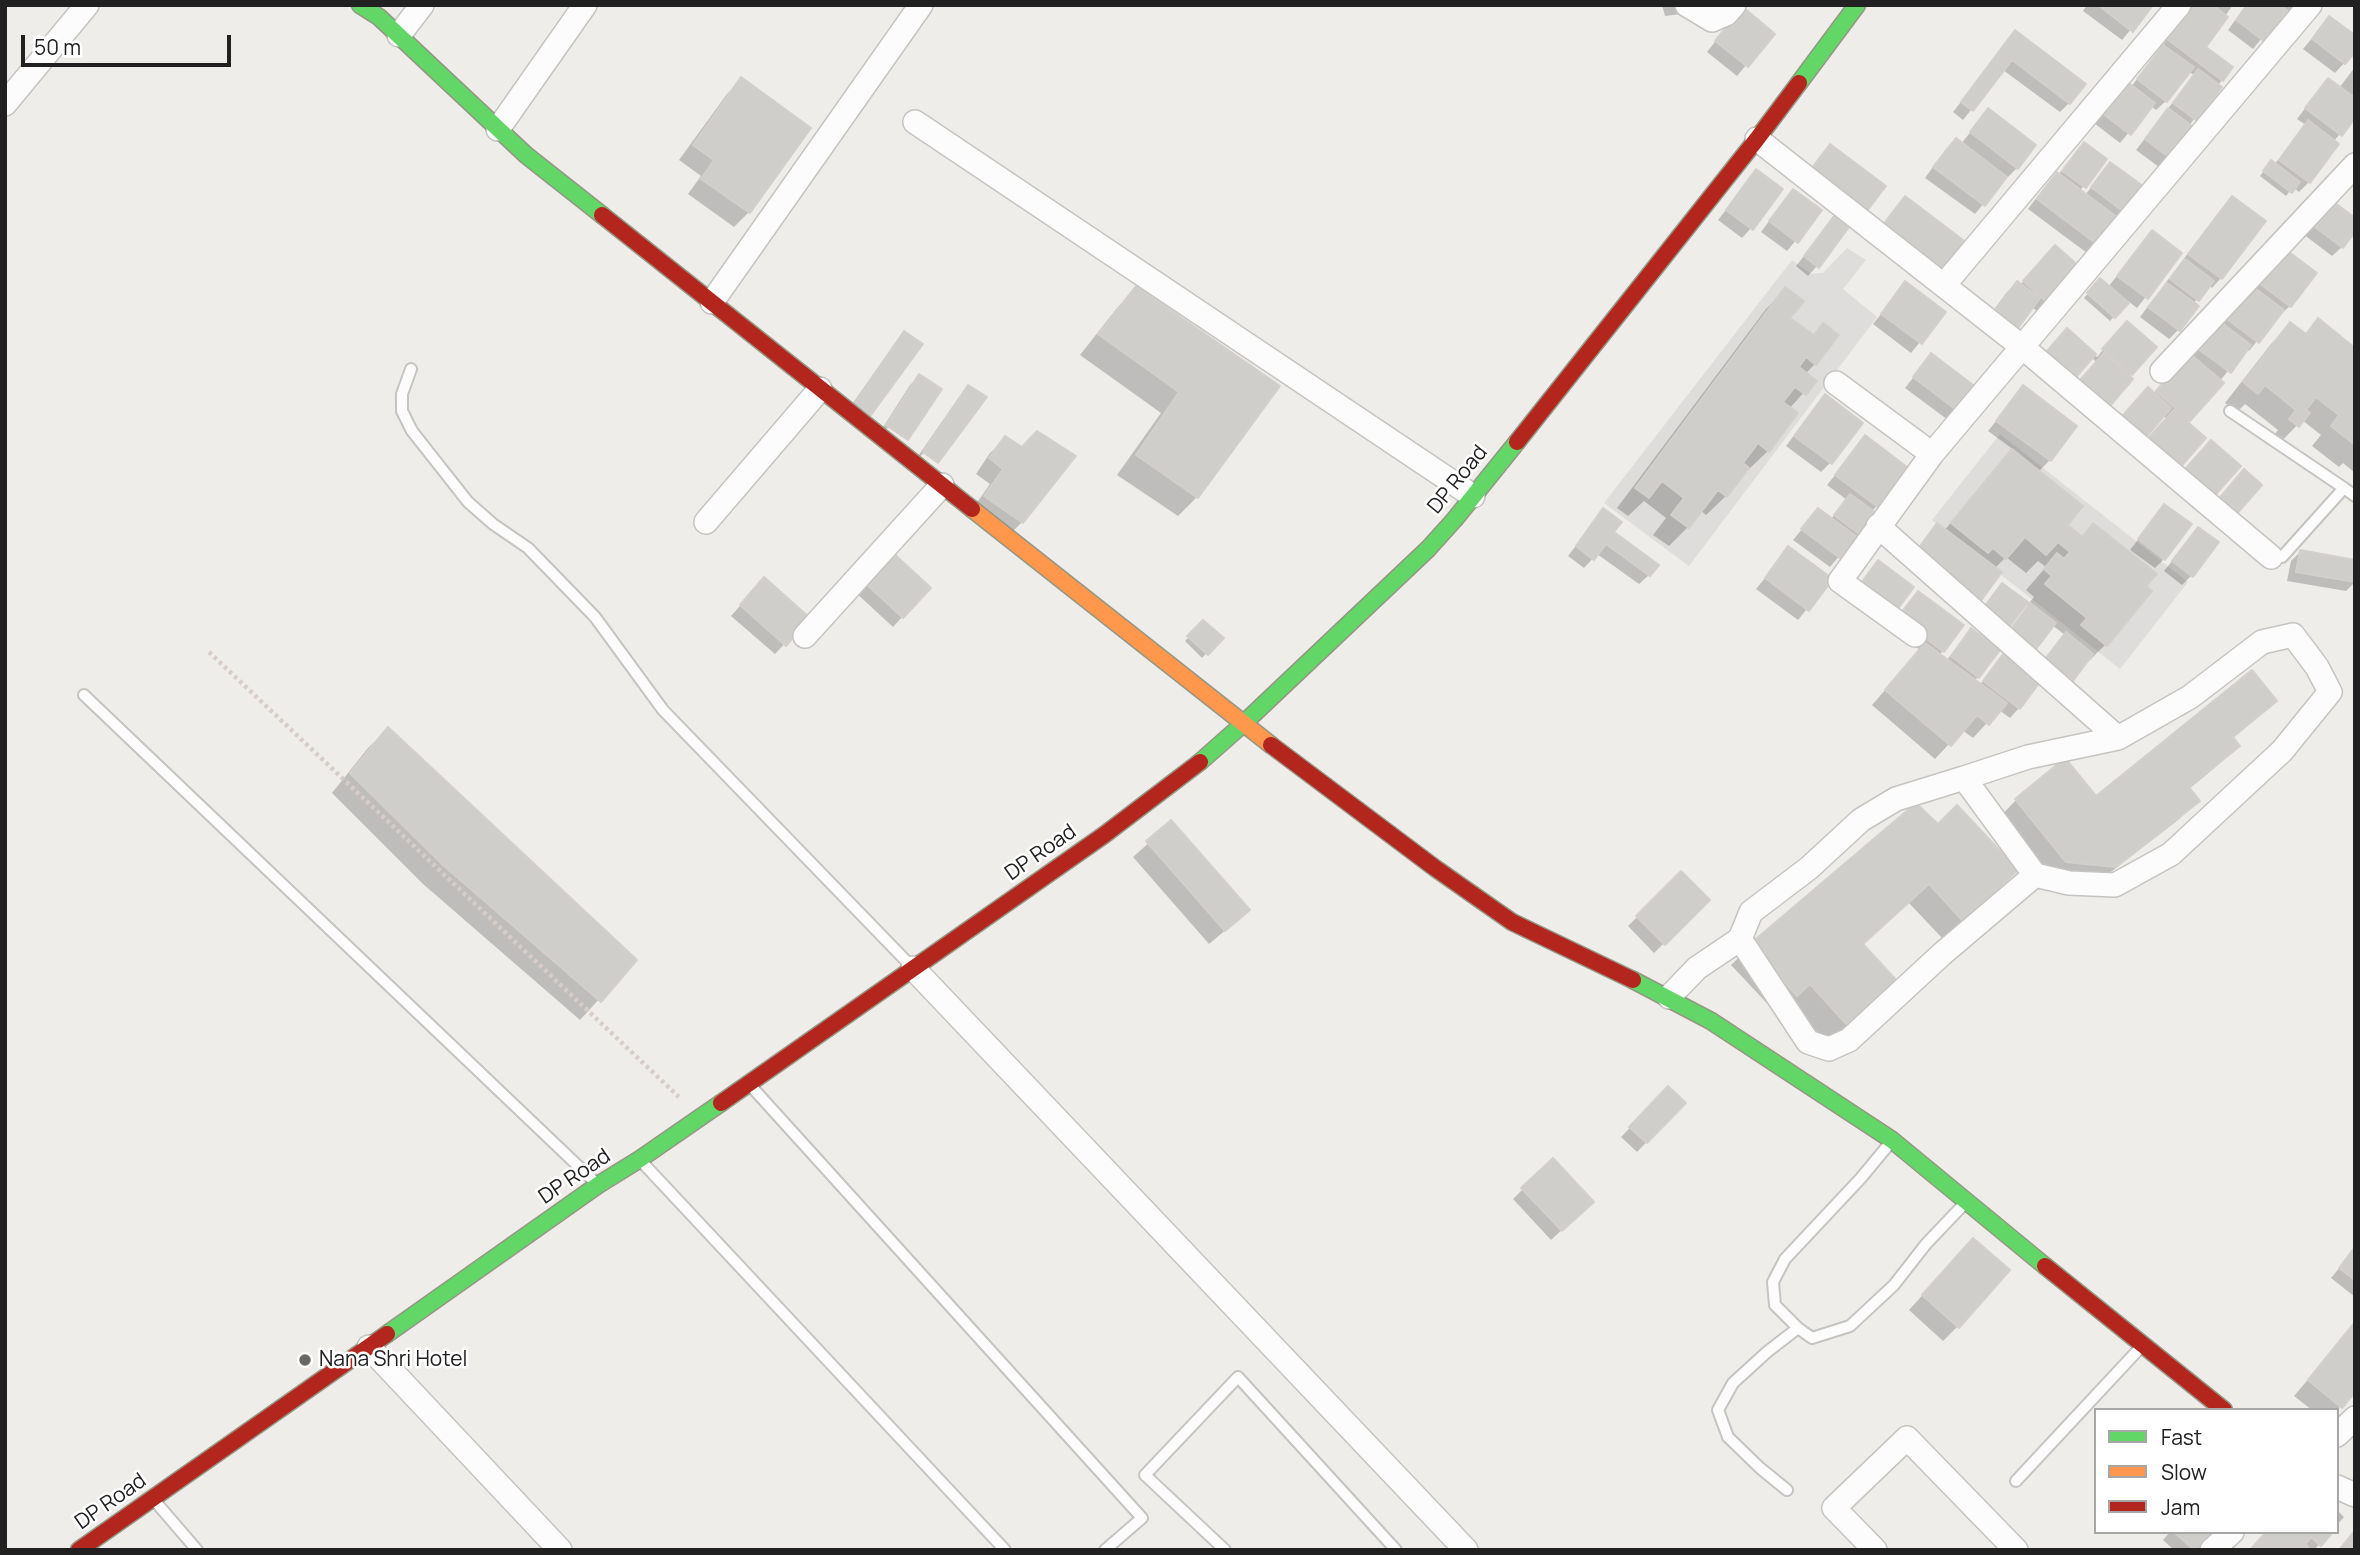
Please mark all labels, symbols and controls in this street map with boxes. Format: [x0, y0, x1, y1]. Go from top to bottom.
scale bar [24, 21, 234, 65]
text: 50 m [34, 33, 81, 61]
street label: DP Road [1423, 441, 1493, 519]
street label: DP Road [1001, 820, 1081, 886]
street label: DP Road [534, 1144, 616, 1210]
place label: Nana Shri Hotel [319, 1347, 467, 1373]
marker: Nana Shri Hotel [297, 1352, 313, 1368]
legend [2094, 1408, 2339, 1534]
text: Fast [2161, 1423, 2202, 1451]
text: Slow [2161, 1458, 2207, 1486]
street label: DP Road [71, 1469, 151, 1535]
text: Jam [2161, 1493, 2200, 1521]

